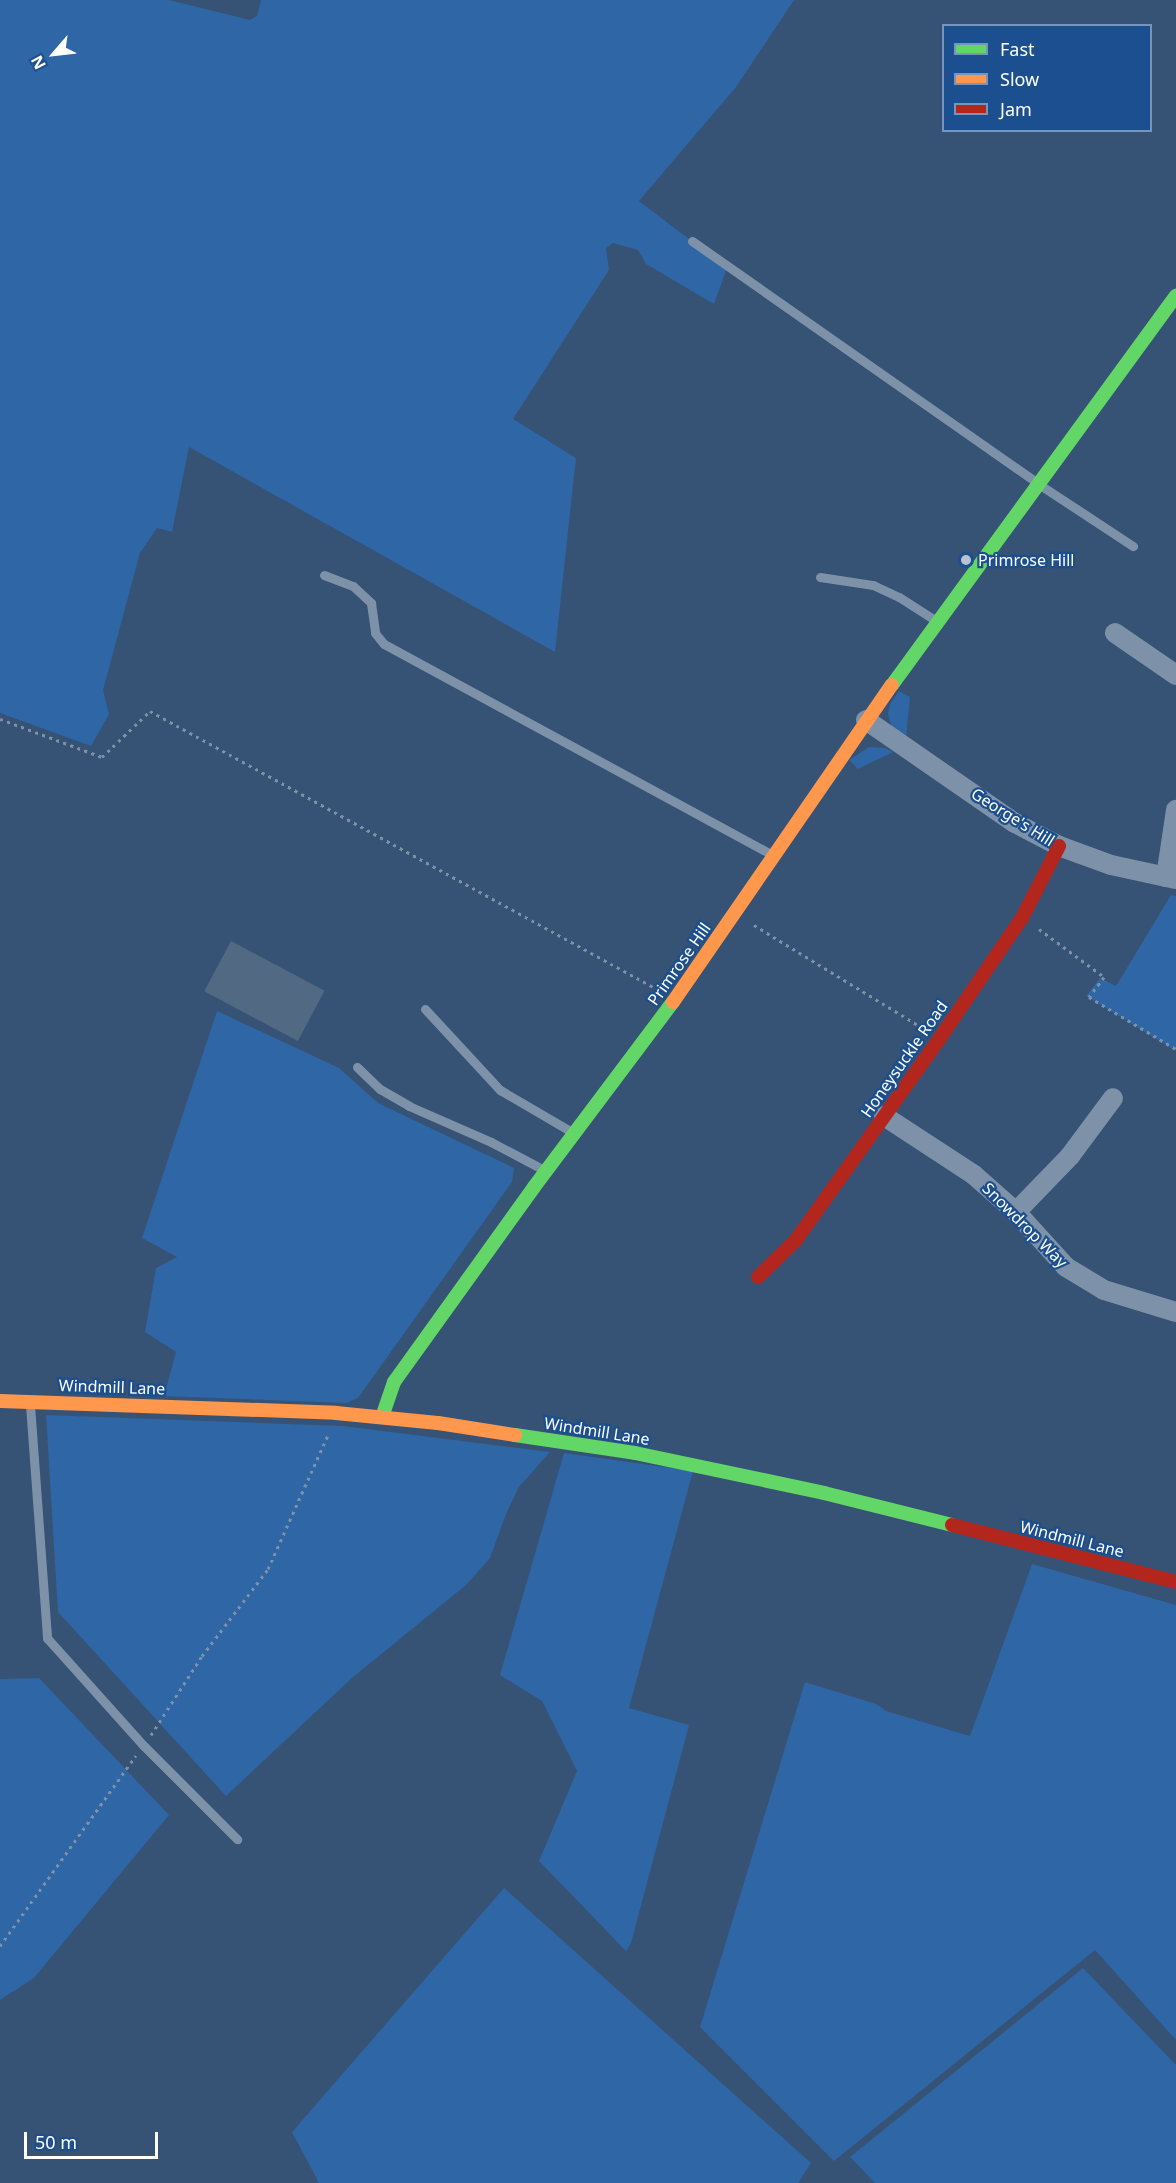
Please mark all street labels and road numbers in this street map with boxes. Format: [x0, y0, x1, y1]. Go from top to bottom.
street label: George's Hill [968, 784, 1058, 850]
street label: Primrose Hill [643, 919, 715, 1009]
street label: Honeysuckle Road [857, 997, 951, 1121]
street label: Snowdrop Way [979, 1179, 1071, 1271]
street label: Windmill Lane [58, 1376, 166, 1398]
street label: Windmill Lane [543, 1413, 651, 1449]
street label: Windmill Lane [1018, 1517, 1126, 1561]

